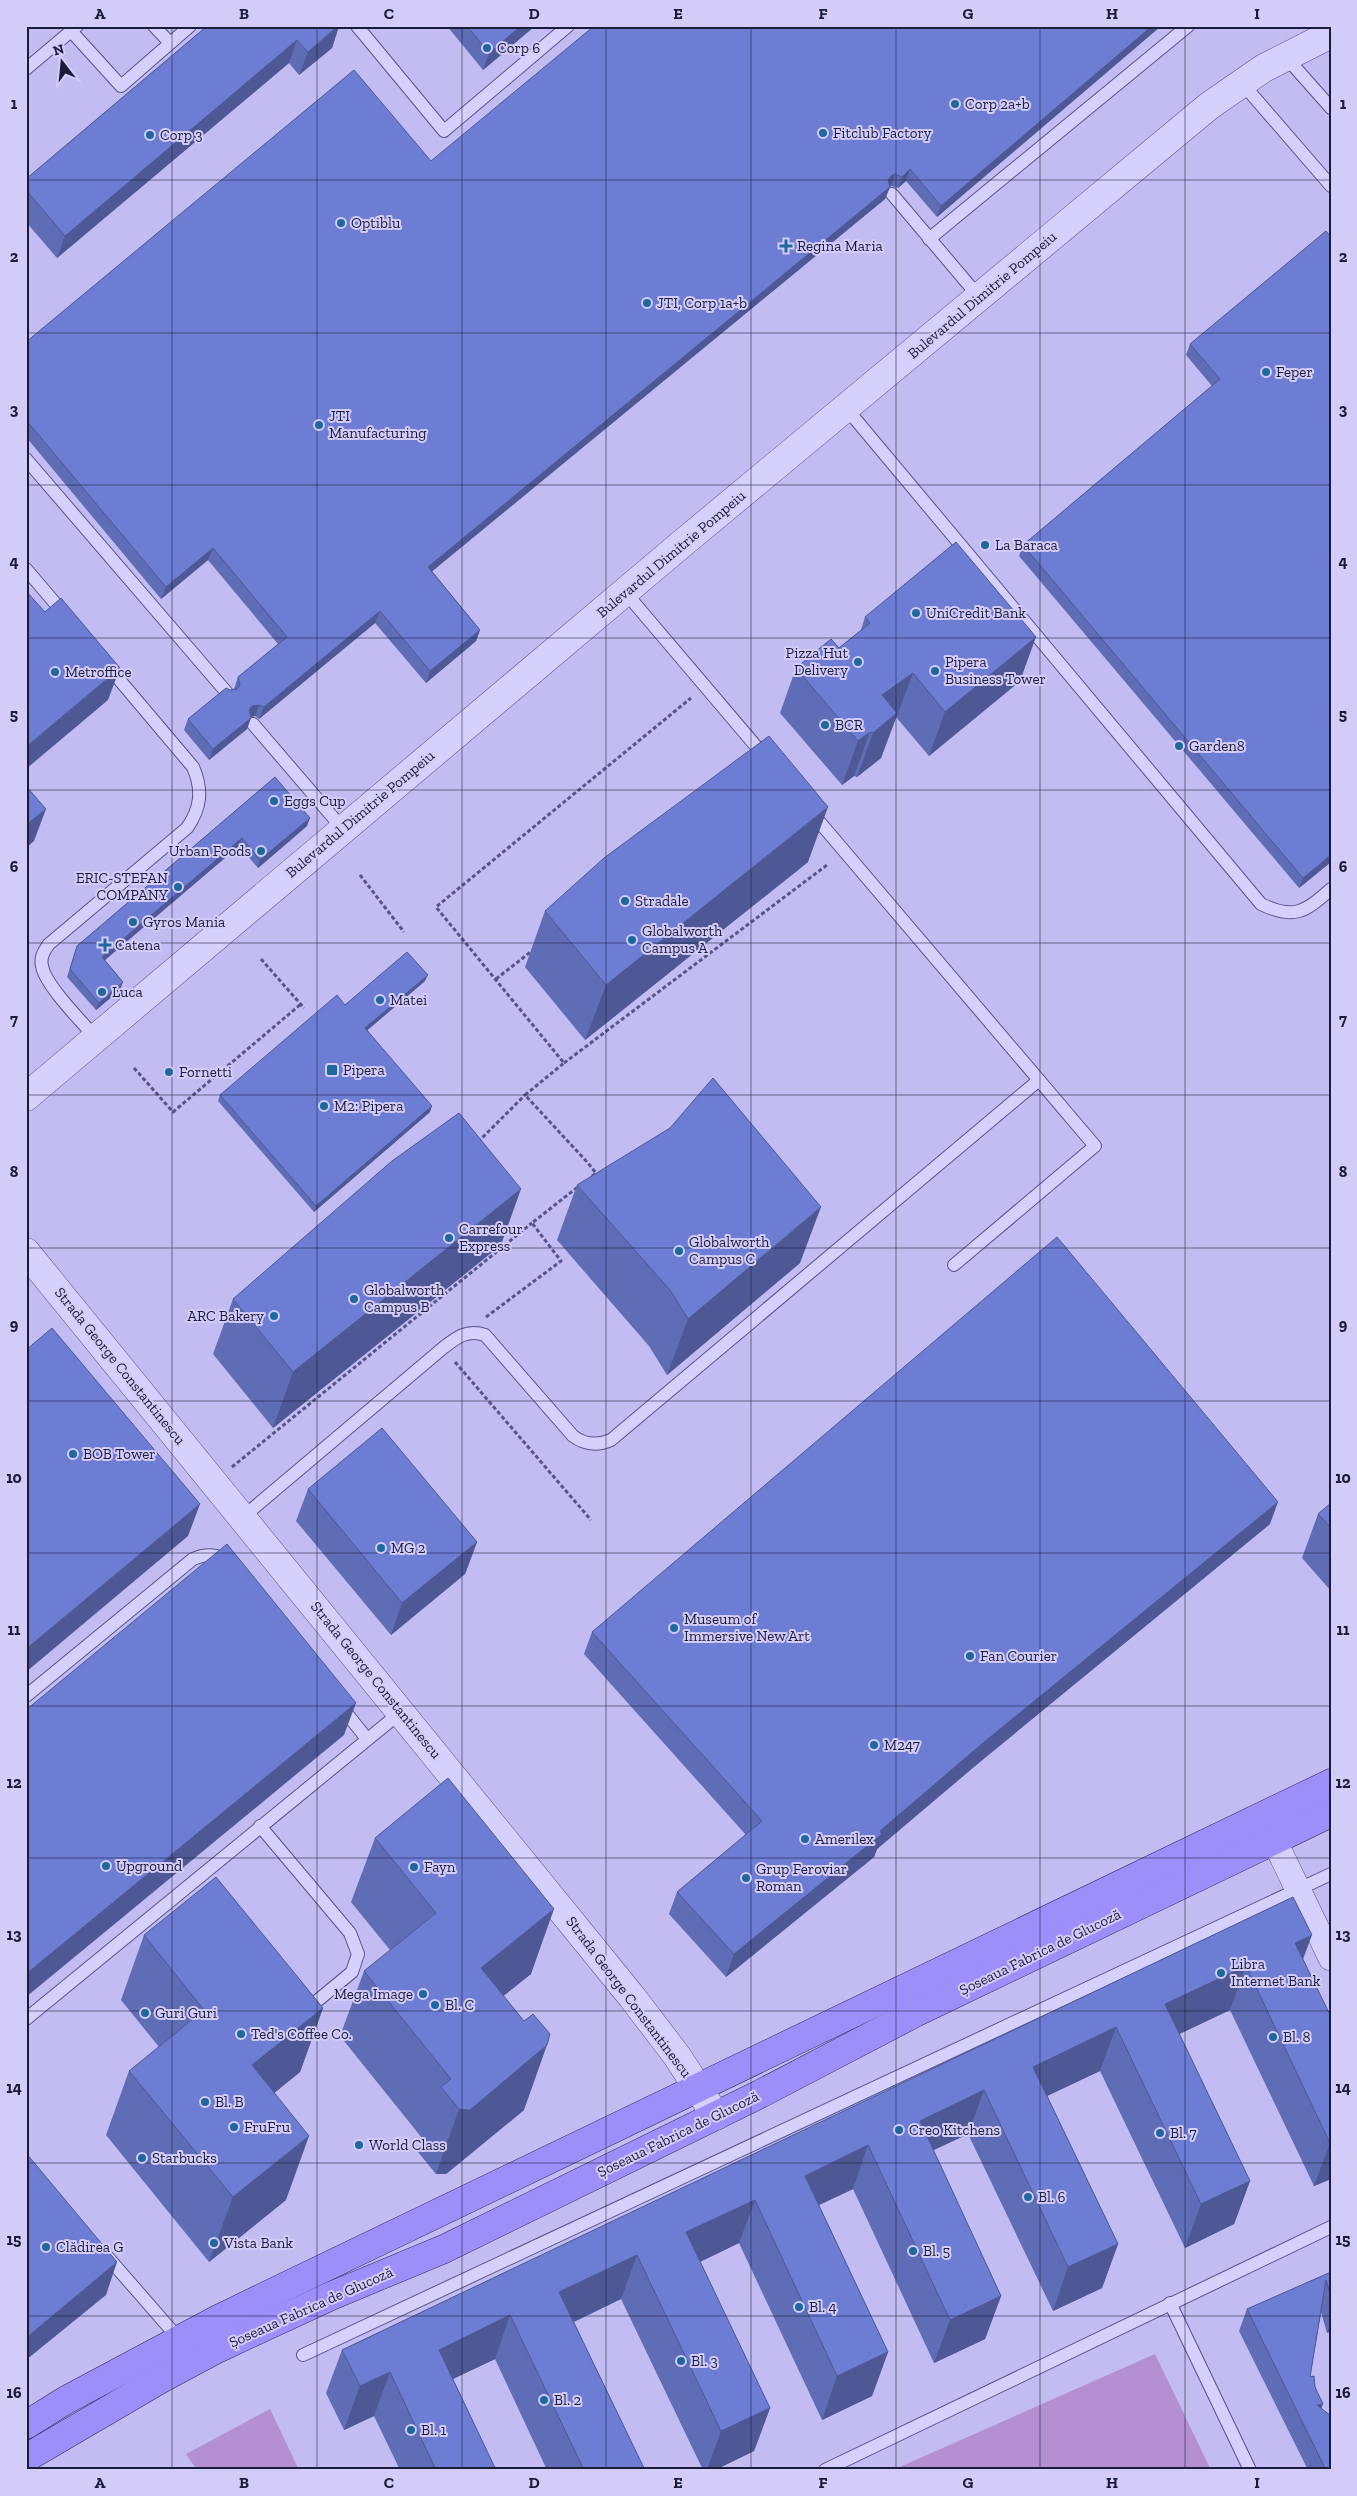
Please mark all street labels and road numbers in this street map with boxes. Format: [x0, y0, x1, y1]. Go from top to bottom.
street label: Bulevardul Dimitrie Pompeiu [904, 227, 1061, 363]
street label: Bulevardul Dimitrie Pompeiu [593, 486, 750, 622]
street label: Bulevardul Dimitrie Pompeiu [282, 746, 439, 882]
street label: Strada George Constantinescu [51, 1284, 189, 1449]
street label: Strada George Constantinescu [307, 1598, 445, 1763]
street label: Șoseaua Fabrica de Glucoză [956, 1905, 1124, 1999]
street label: Strada George Constantinescu [562, 1913, 696, 2082]
street label: Șoseaua Fabrica de Glucoză [594, 2087, 762, 2181]
street label: Șoseaua Fabrica de Glucoză [226, 2263, 396, 2351]

